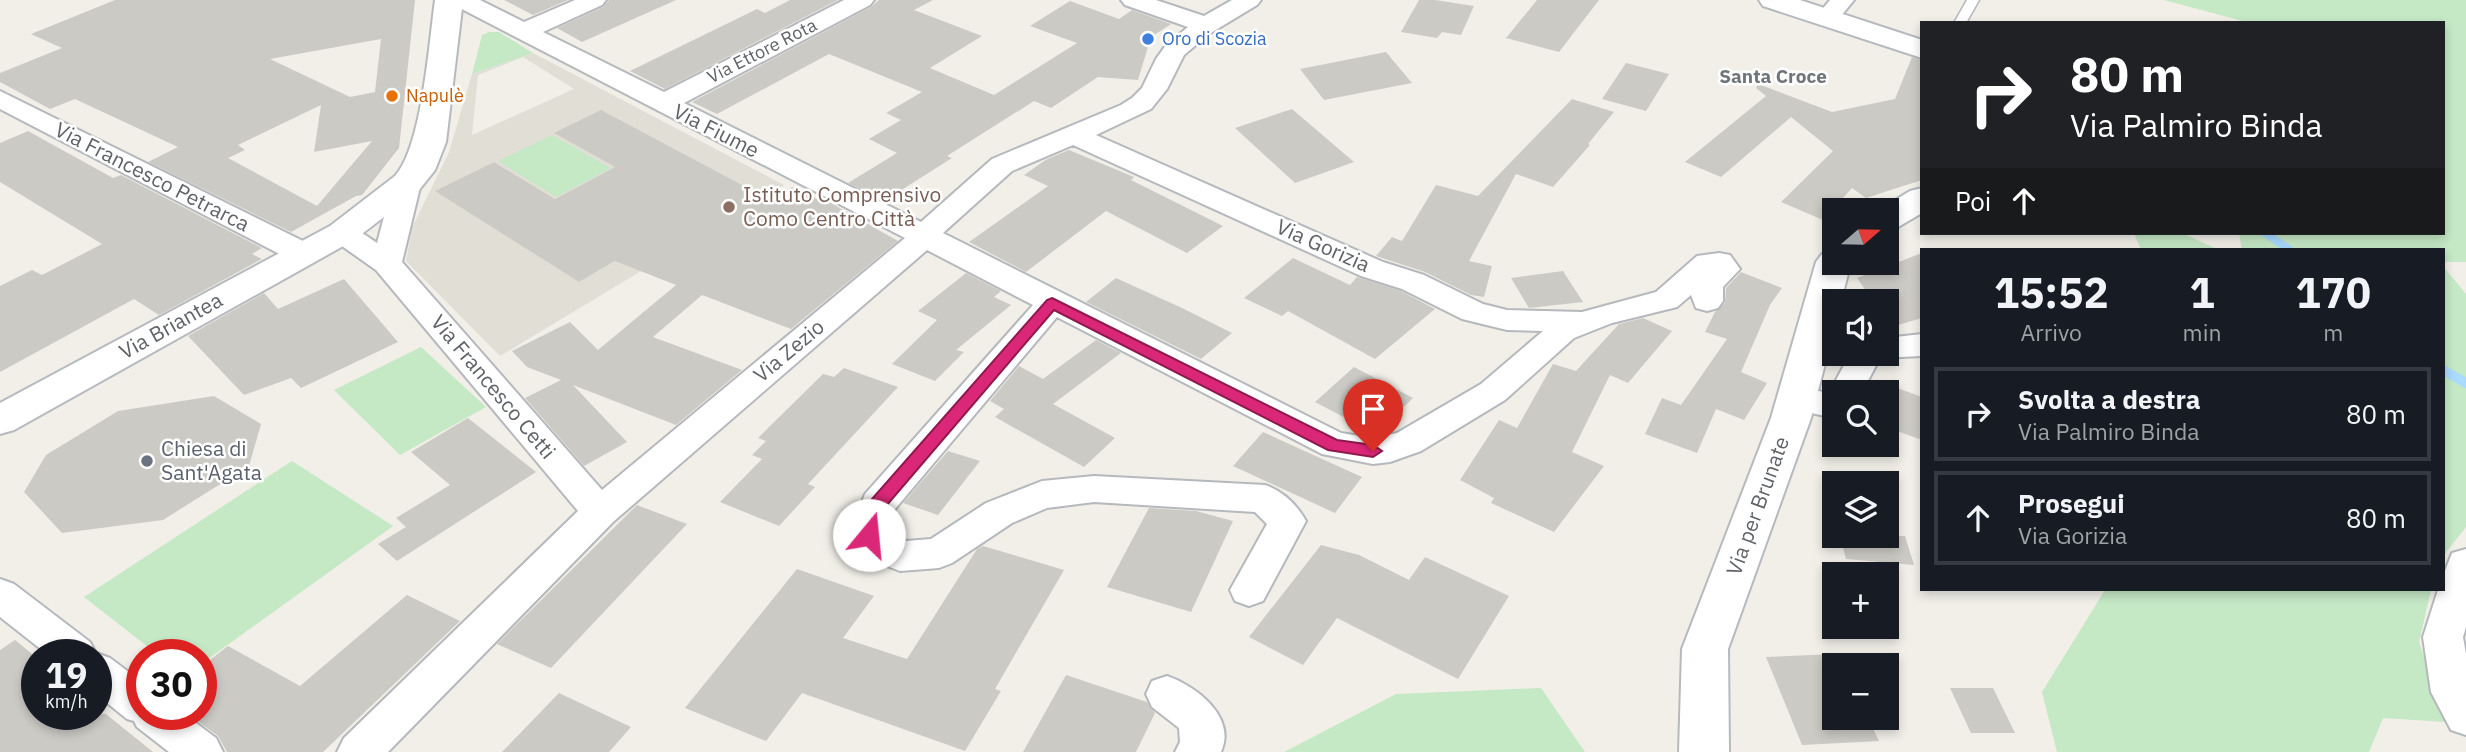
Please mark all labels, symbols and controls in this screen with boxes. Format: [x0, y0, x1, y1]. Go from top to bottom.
street label: Via Ettore Rota [703, 13, 821, 88]
place label: Oro di Scozia [1162, 27, 1267, 50]
marker: Oro di Scozia [1140, 31, 1156, 47]
text: 80 m [2070, 42, 2184, 105]
icon: right [1955, 49, 2046, 140]
district label: Santa Croce [1719, 64, 1827, 88]
place label: Napulè [406, 84, 464, 107]
marker: Napulè [384, 88, 400, 104]
street label: Via Fiume [669, 97, 764, 164]
text: Via Palmiro Binda [2070, 104, 2323, 146]
street label: Via Francesco Petrarca [50, 115, 255, 237]
place label: Istituto Comprensivo Como Centro Città [743, 180, 941, 232]
icon: ahead [2005, 182, 2043, 220]
text: Poi [1955, 184, 1991, 218]
north arrow [1822, 198, 1899, 275]
map controls [1822, 198, 1899, 730]
marker: Istituto Comprensivo Como Centro Città [721, 199, 737, 215]
street label: Via Gorizia [1272, 212, 1375, 278]
text: 15:52 [1994, 265, 2109, 320]
text: 1 [2189, 265, 2215, 320]
text: 170 [2295, 265, 2371, 320]
street label: Via Briantea [114, 285, 227, 365]
button: sound [1822, 289, 1899, 366]
street label: Via Francesco Cetti [425, 308, 562, 464]
street label: Via Zezio [747, 312, 830, 388]
text: Arrivo [2021, 317, 2082, 347]
text: min [2183, 317, 2221, 347]
text: m [2323, 317, 2343, 347]
pin [1343, 379, 1403, 451]
button: search [1822, 380, 1899, 457]
text: Svolta a destra [2018, 382, 2200, 416]
icon: arrive [1354, 390, 1392, 428]
icon: right [1959, 395, 1997, 433]
text: 80 m [2346, 397, 2406, 431]
text: Via Palmiro Binda [2018, 416, 2200, 446]
street label: Via per Brunate [1719, 432, 1795, 579]
place label: Chiesa di Sant'Agata [161, 434, 262, 486]
marker: Chiesa di Sant'Agata [139, 453, 155, 469]
button: layers [1822, 471, 1899, 548]
text: Prosegui [2018, 486, 2125, 520]
position arrow [832, 498, 906, 572]
icon: ahead [1959, 499, 1997, 537]
text: 80 m [2346, 501, 2406, 535]
text: Via Gorizia [2018, 520, 2127, 550]
button: + [1822, 562, 1899, 639]
speed limit sign: 30 [126, 639, 217, 730]
text: 19 [45, 652, 88, 698]
button: − [1822, 653, 1899, 730]
text: km/h [45, 690, 88, 713]

